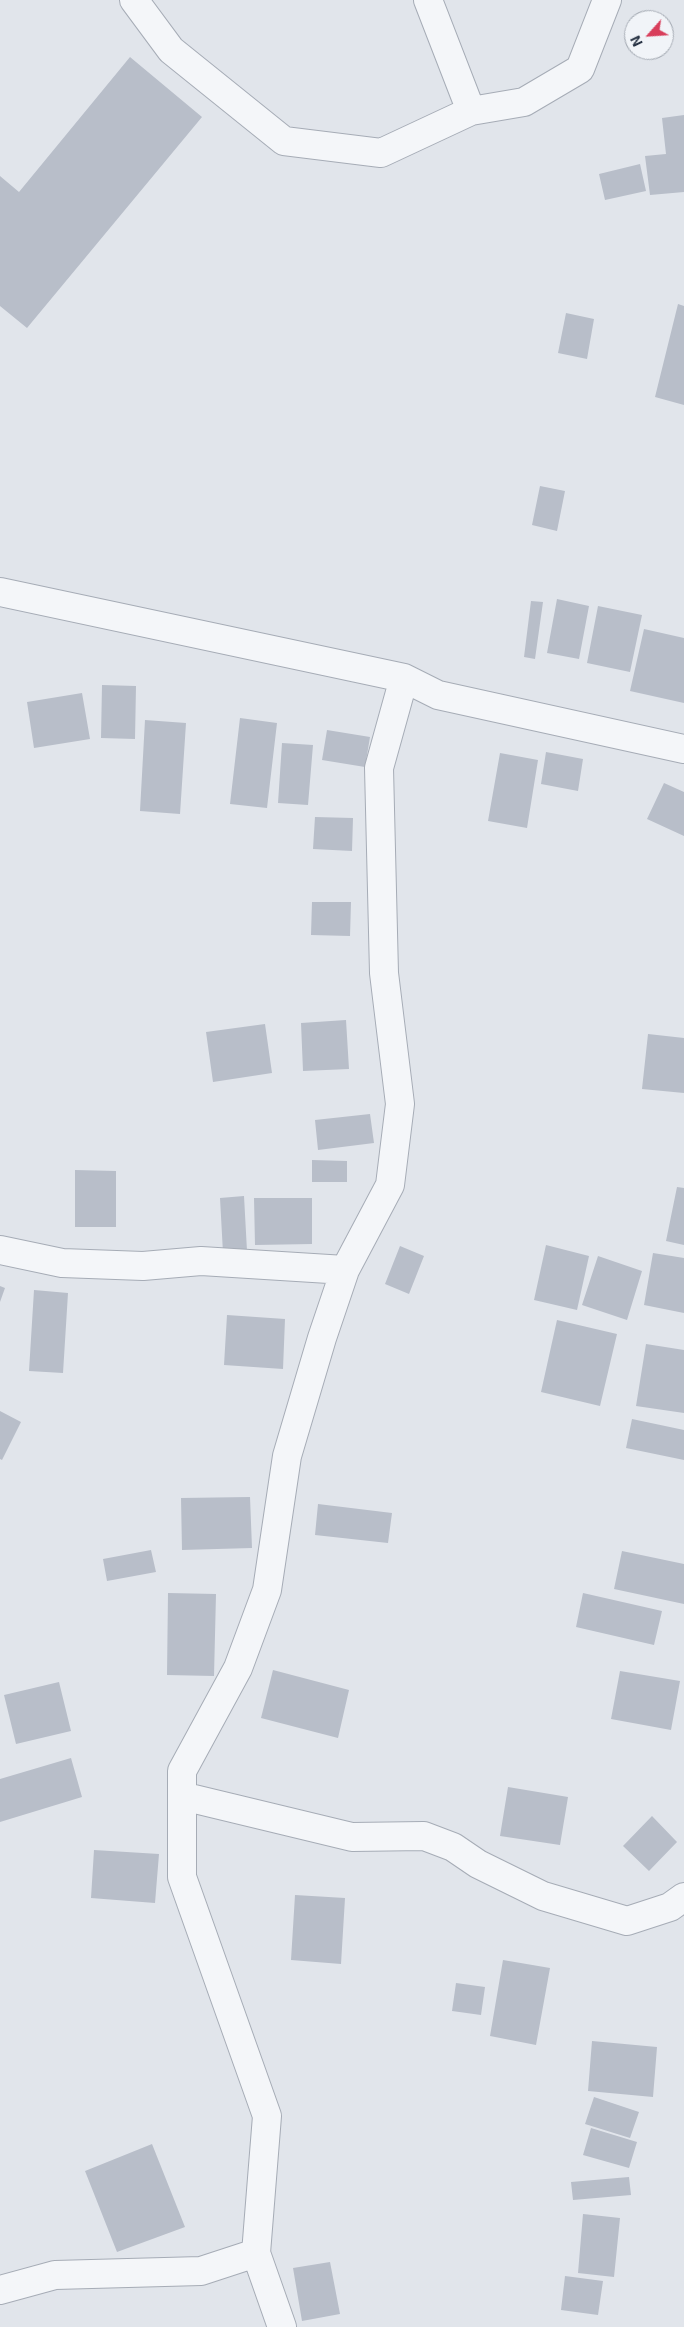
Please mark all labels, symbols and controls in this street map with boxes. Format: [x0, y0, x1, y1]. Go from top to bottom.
north arrow [624, 10, 674, 60]
text: N [626, 33, 646, 50]

